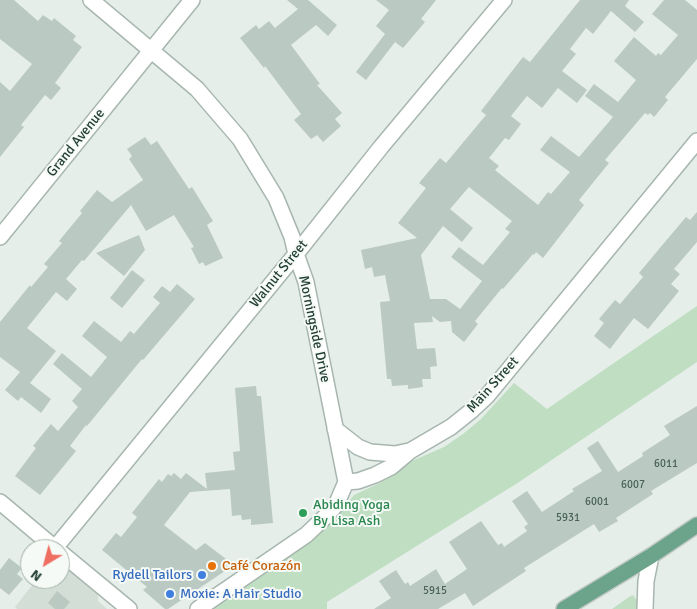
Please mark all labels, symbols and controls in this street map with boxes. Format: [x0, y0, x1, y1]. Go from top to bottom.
street label: Grand Avenue [43, 105, 109, 181]
street label: Walnut Street [247, 237, 311, 311]
street label: Morningside Drive [294, 274, 334, 384]
street label: Main Street [464, 354, 522, 416]
house number: 6011 [654, 457, 678, 471]
house number: 6007 [621, 478, 645, 492]
house number: 6001 [585, 495, 609, 509]
place label: Abiding Yoga By Lisa Ash [313, 497, 390, 530]
marker: Abiding Yoga By Lisa Ash [297, 507, 309, 519]
house number: 5931 [556, 511, 580, 525]
north arrow [20, 539, 70, 589]
place label: Café Corazón [222, 558, 301, 574]
marker: Café Corazón [206, 560, 218, 572]
text: N [27, 566, 45, 585]
place label: Rydell Tailors [112, 567, 192, 583]
marker: Rydell Tailors [196, 569, 208, 581]
house number: 5915 [423, 584, 447, 598]
place label: Moxie: A Hair Studio [180, 586, 301, 602]
marker: Moxie: A Hair Studio [164, 588, 176, 600]

